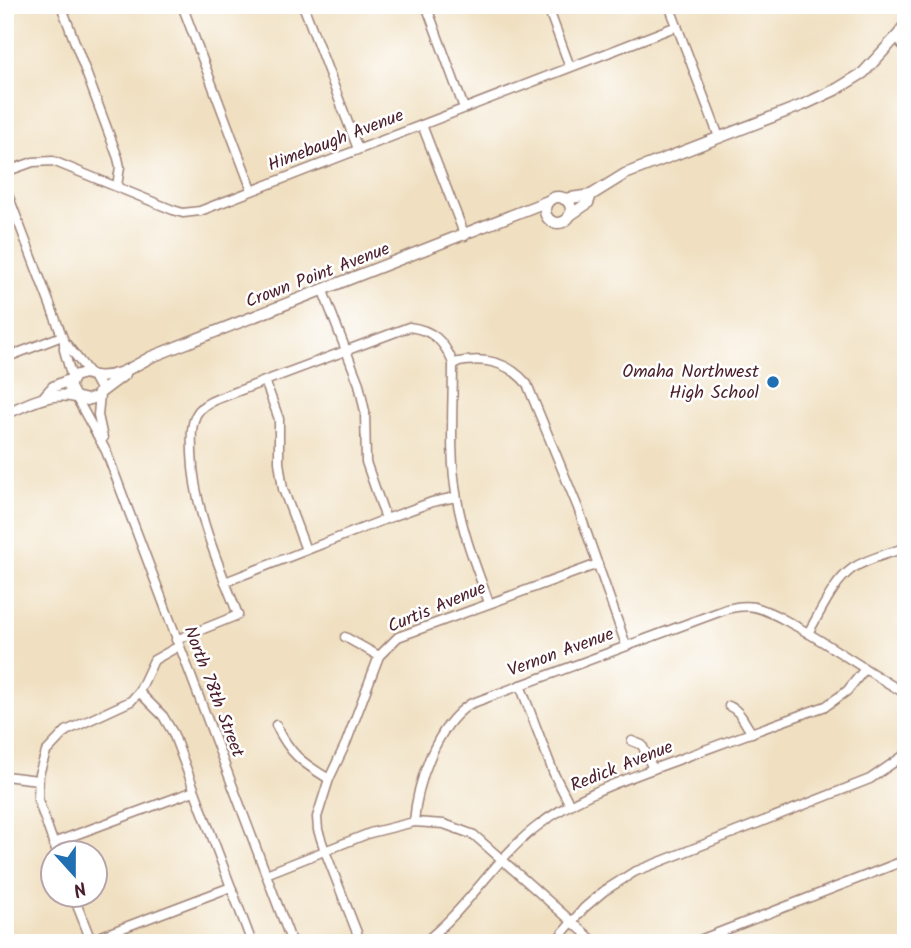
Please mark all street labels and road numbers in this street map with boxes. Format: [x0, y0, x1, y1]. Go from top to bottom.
street label: Himebaugh Avenue [264, 102, 408, 180]
street label: Crown Point Avenue [241, 235, 395, 317]
street label: Curtis Avenue [383, 574, 491, 642]
street label: Vernon Avenue [504, 620, 618, 686]
street label: North 78th Street [175, 622, 252, 763]
street label: Redick Avenue [566, 733, 678, 801]

